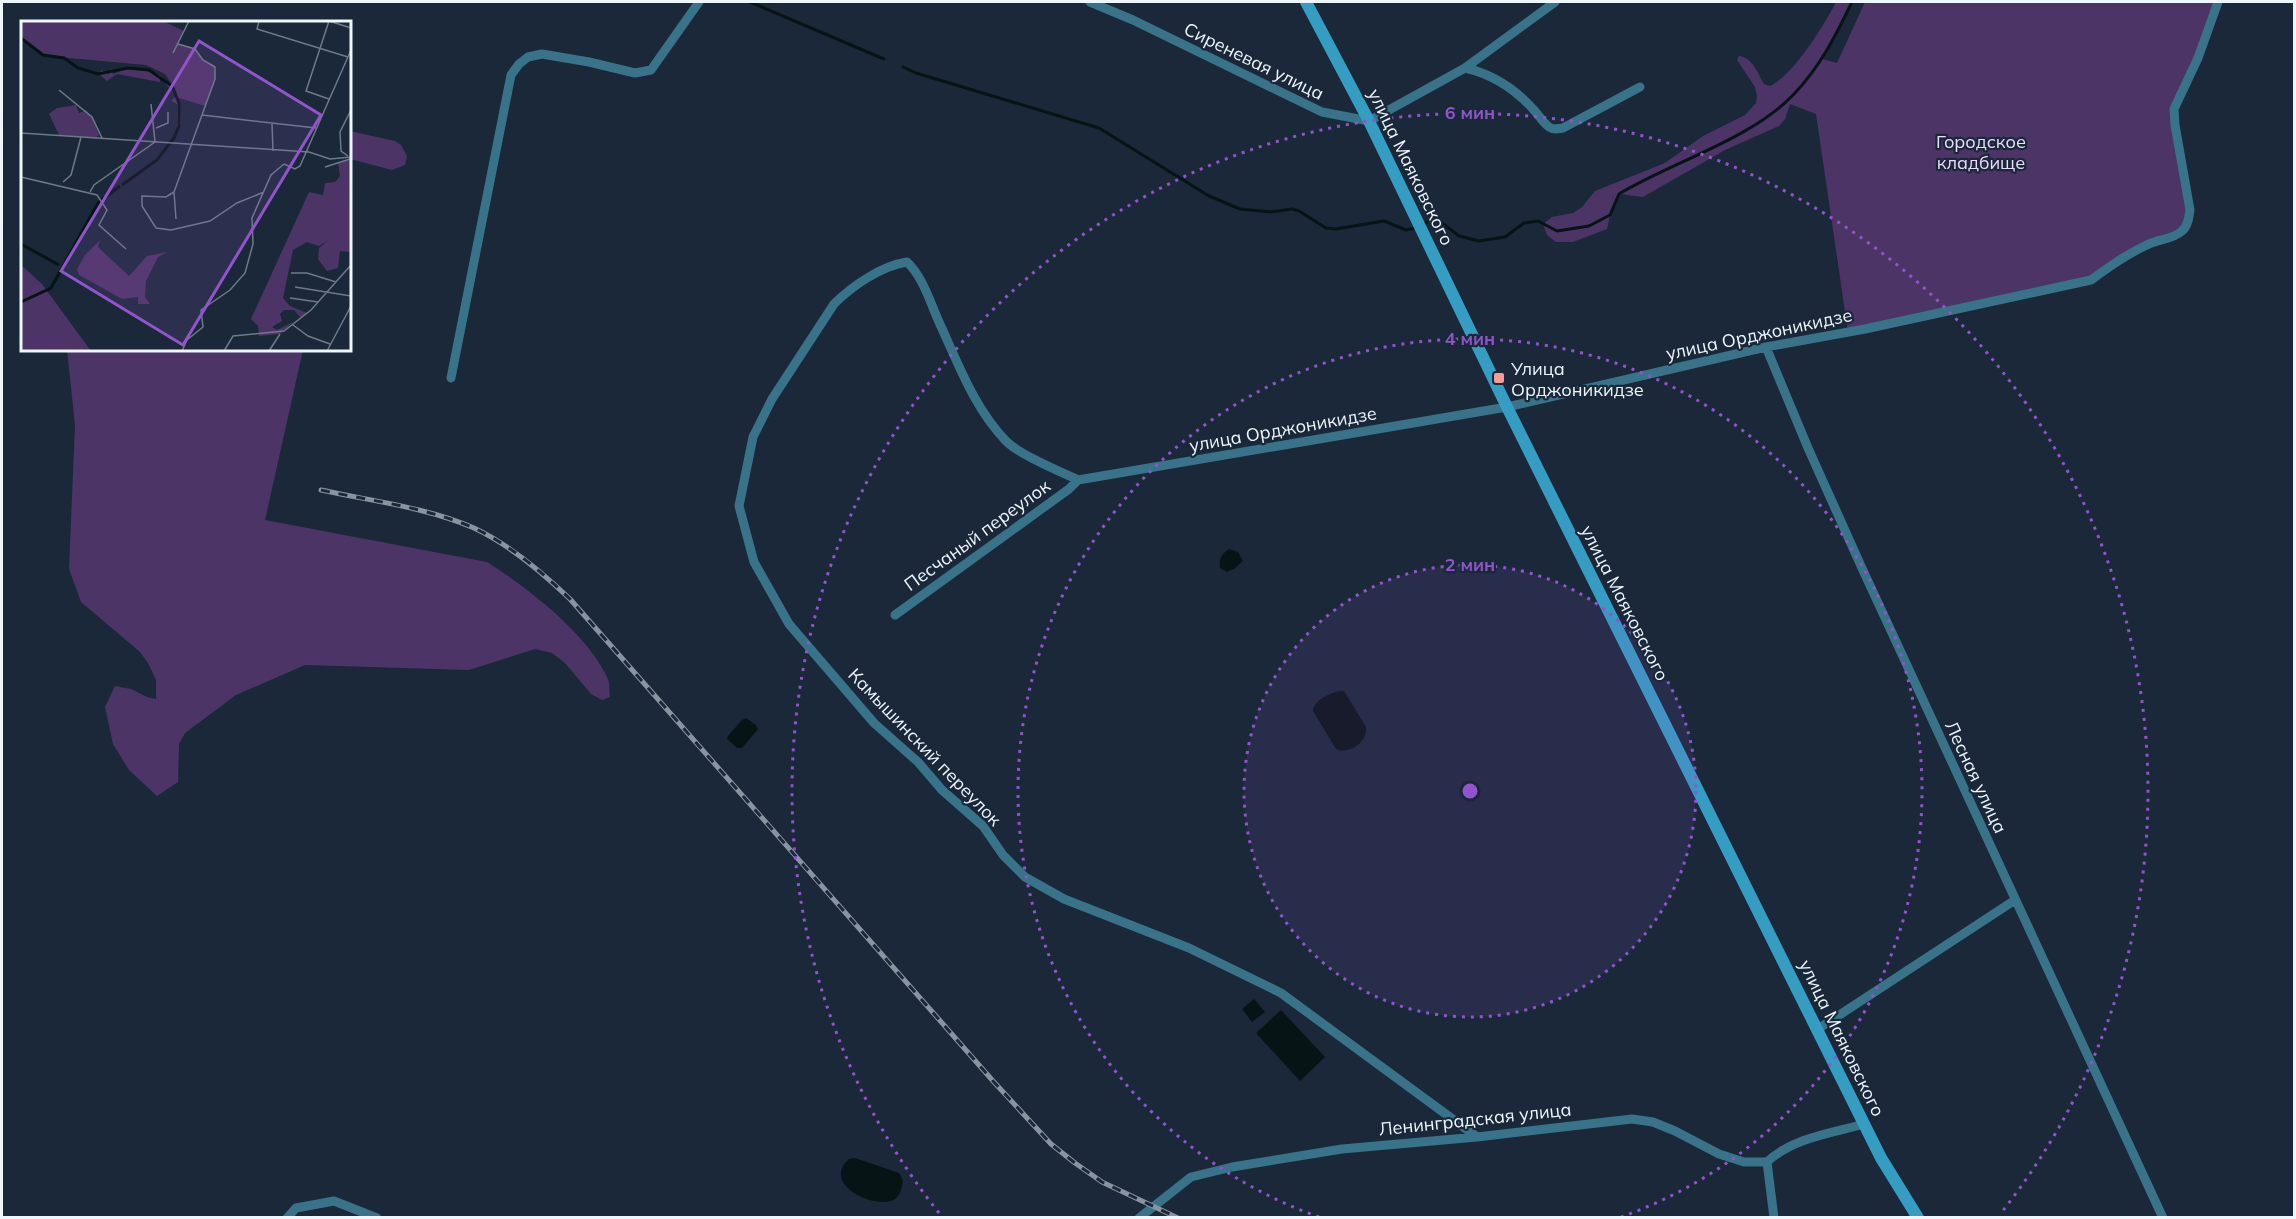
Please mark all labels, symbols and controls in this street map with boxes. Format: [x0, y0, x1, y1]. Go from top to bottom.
street label: Сиреневая улица [1180, 17, 1328, 105]
inset map [21, 21, 351, 351]
street label: улица Маяковского [1363, 85, 1459, 249]
text: 6 мин [1445, 101, 1495, 124]
park label: Городское кладбище [1936, 130, 2026, 174]
street label: улица Орджоникидзе [1664, 303, 1854, 365]
text: 4 мин [1445, 327, 1495, 350]
place label: Улица Орджоникидзе [1510, 357, 1644, 401]
marker: Улица Орджоникидзе [1492, 371, 1506, 385]
street label: улица Орджоникидзе [1187, 401, 1379, 457]
street label: Песчаный переулок [899, 474, 1055, 596]
street label: улица Маяковского [1576, 521, 1674, 685]
text: 2 мин [1445, 553, 1495, 576]
street label: Камышинский переулок [844, 663, 1007, 831]
street label: Лесная улица [1940, 717, 2012, 837]
centre of rings [1460, 781, 1480, 801]
street label: улица Маяковского [1794, 956, 1890, 1120]
street label: Ленинградская улица [1378, 1097, 1572, 1141]

